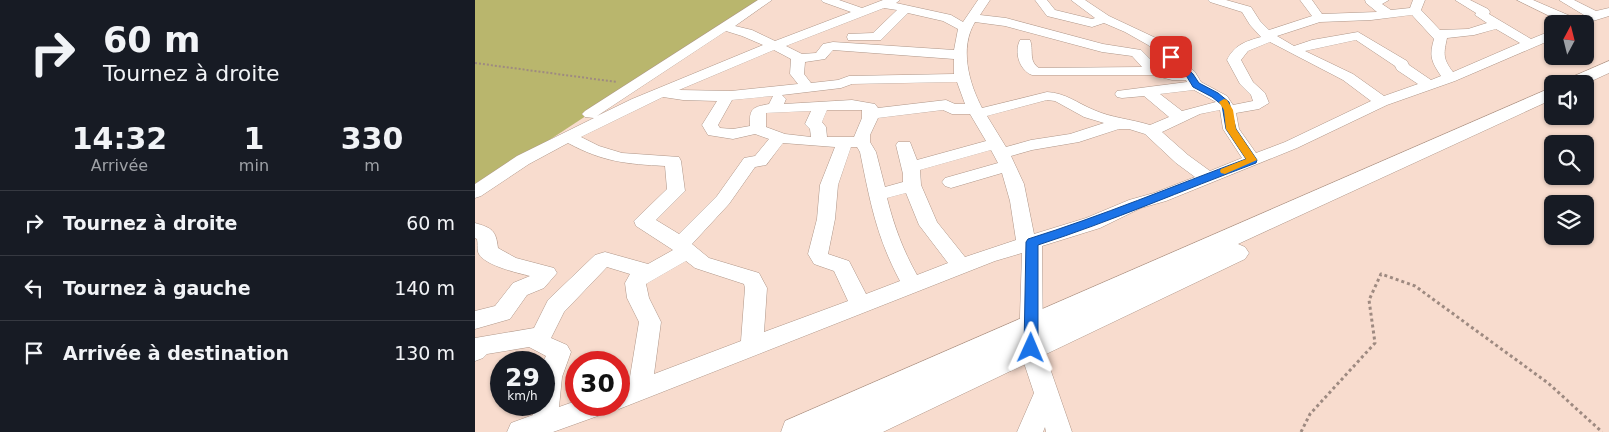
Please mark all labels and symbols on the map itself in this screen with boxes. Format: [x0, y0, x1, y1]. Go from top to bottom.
north arrow [1544, 15, 1594, 65]
pin [1150, 36, 1192, 78]
position arrow [1004, 321, 1056, 373]
speed limit sign: 30 [565, 351, 630, 416]

